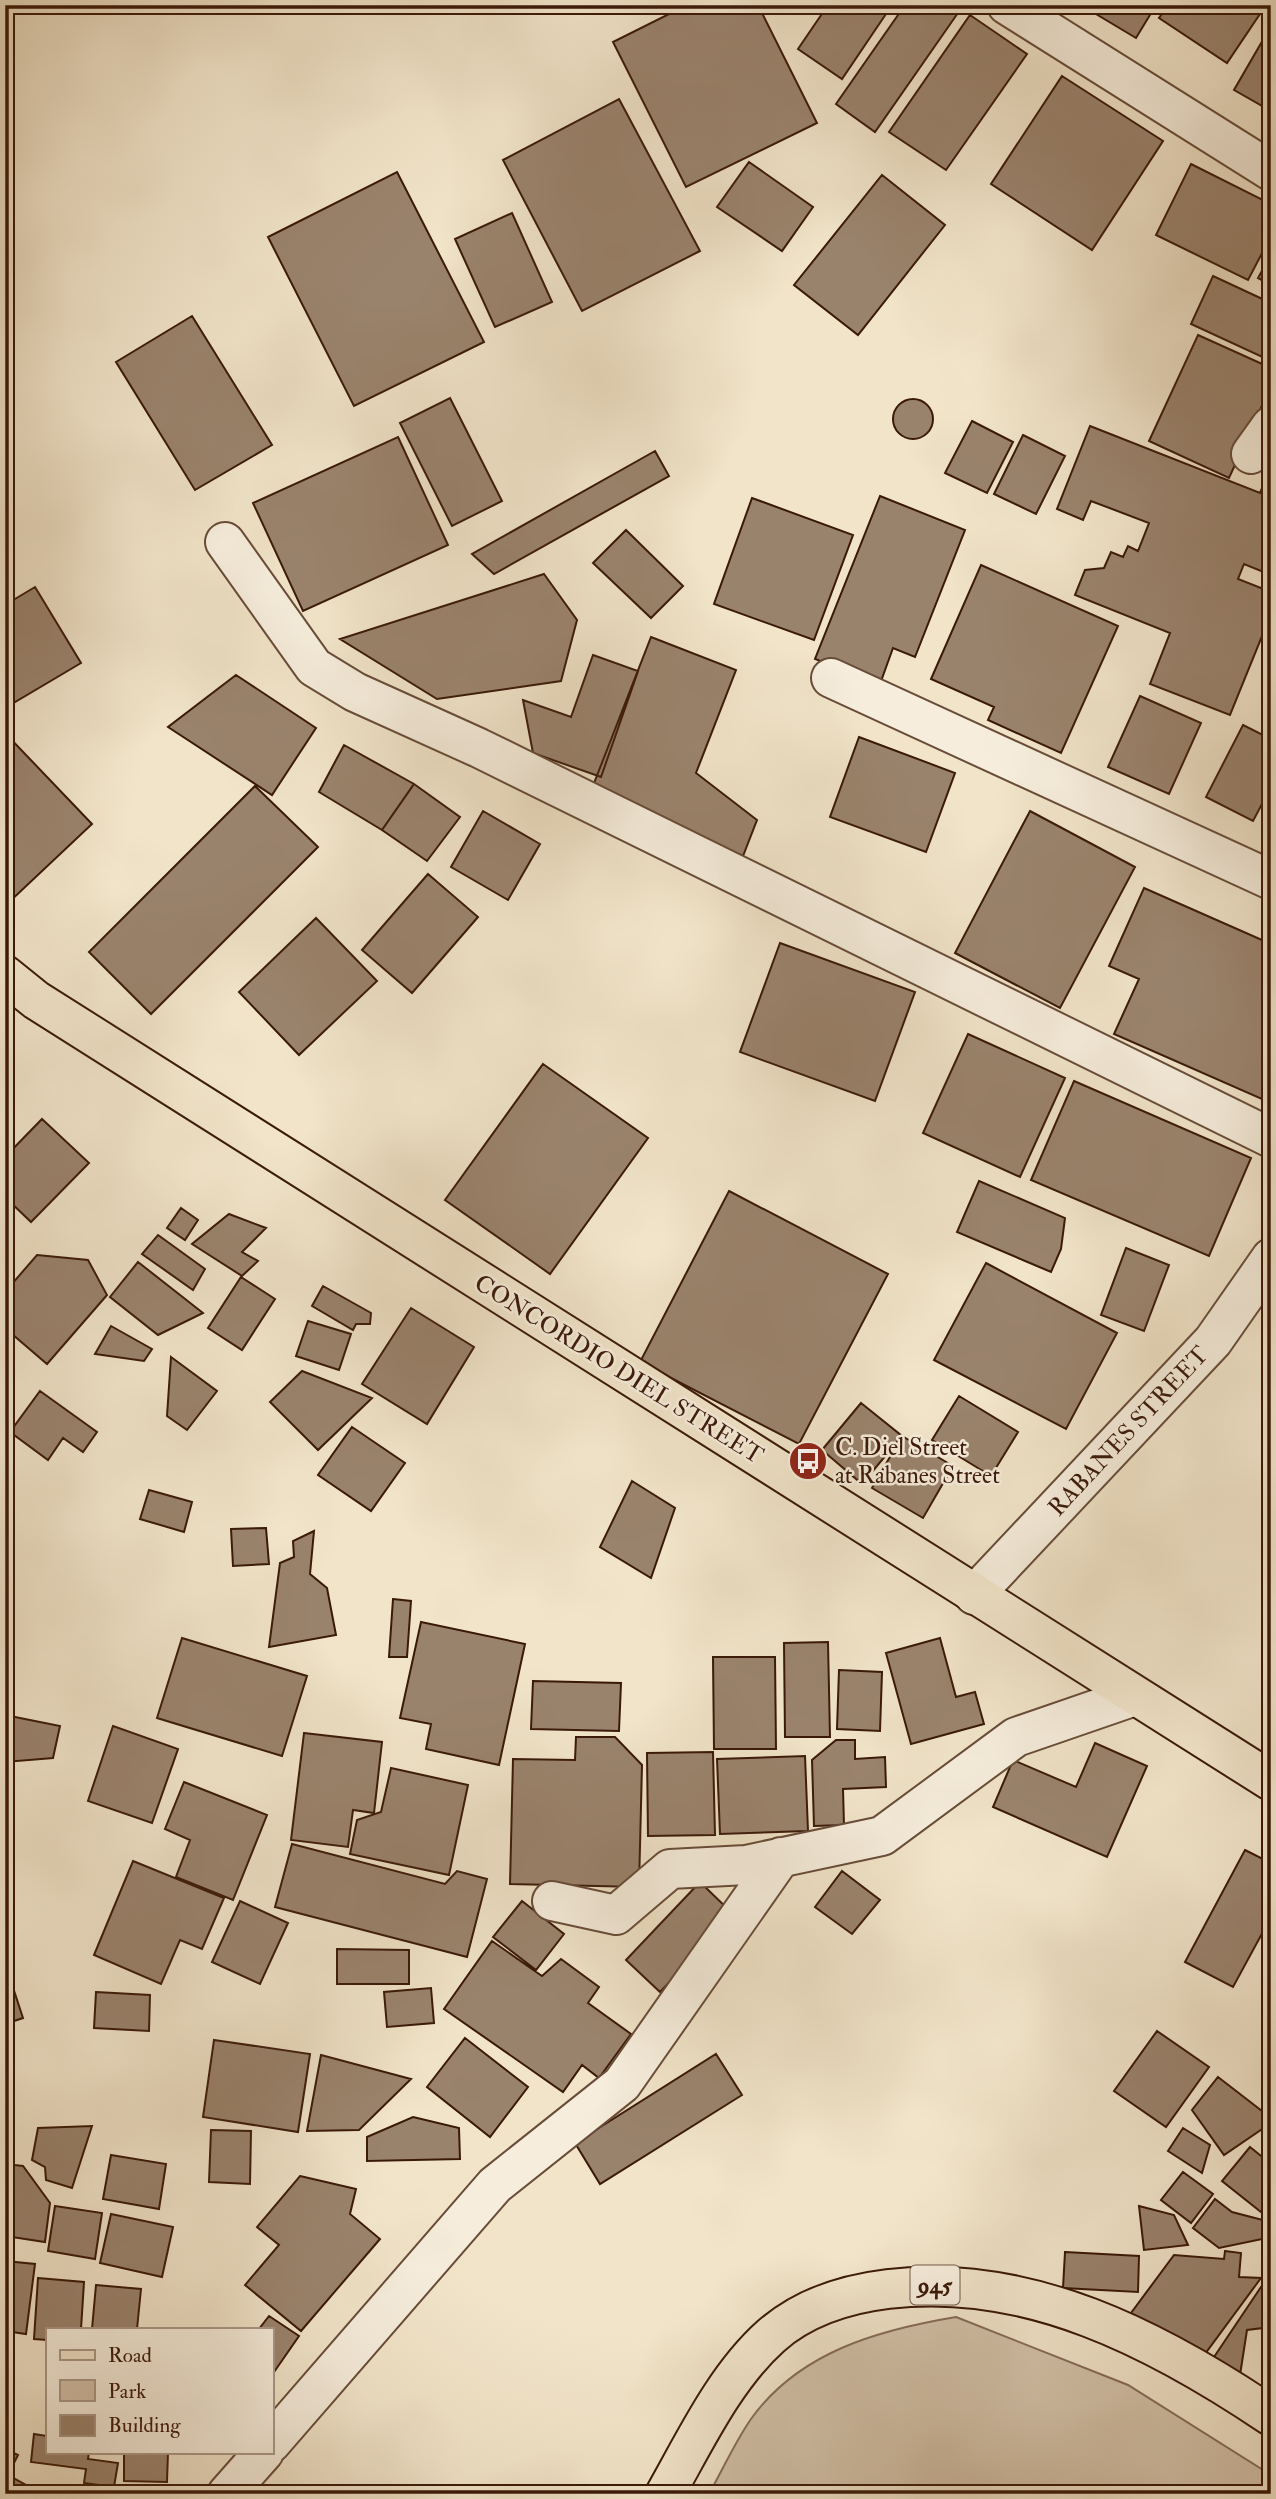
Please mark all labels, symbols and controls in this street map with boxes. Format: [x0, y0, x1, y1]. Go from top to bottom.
street label: CONCORDIO DIEL STREET [469, 1268, 769, 1471]
street label: RABANES STREET [1042, 1340, 1215, 1523]
place label: C. Diel Street at Rabanes Street [835, 1432, 1000, 1491]
bus stop icon: C. Diel Street at Rabanes Street [787, 1440, 829, 1482]
road number: 945 [911, 2266, 960, 2304]
legend [46, 2328, 273, 2454]
text: Road [108, 2342, 153, 2369]
text: Park [108, 2378, 146, 2405]
text: Building [108, 2412, 181, 2439]

